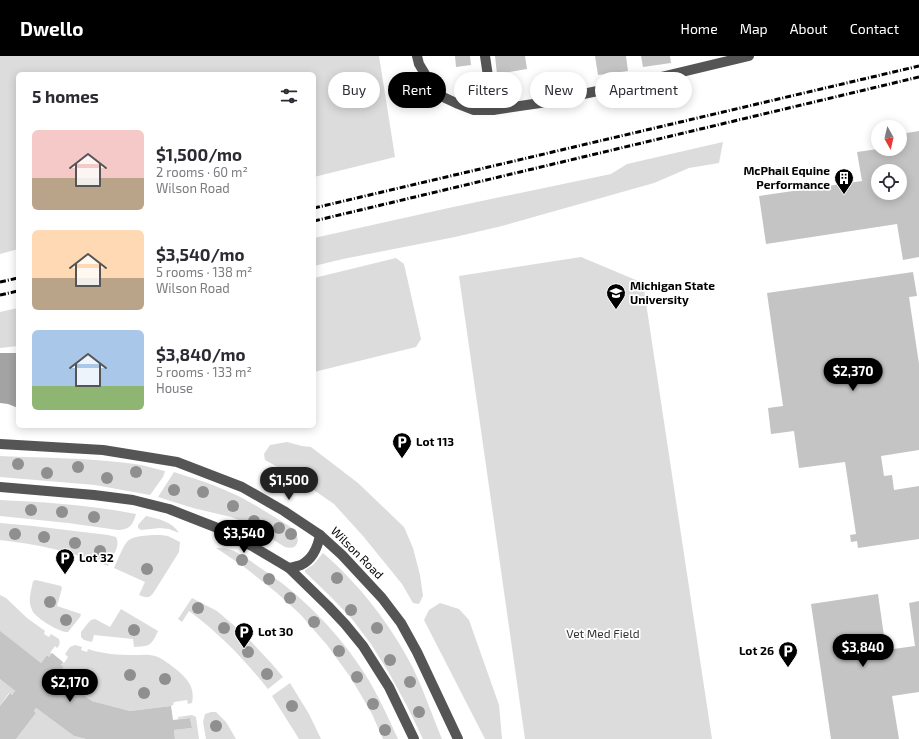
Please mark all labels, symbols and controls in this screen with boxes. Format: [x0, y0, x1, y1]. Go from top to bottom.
text: Dwello [20, 17, 83, 40]
text: Home [681, 20, 718, 37]
text: Map [740, 20, 768, 37]
text: About [790, 20, 828, 37]
text: Contact [850, 20, 899, 37]
chip: Buy [328, 72, 380, 108]
chip: Rent [388, 72, 446, 108]
chip: Filters [454, 72, 522, 108]
chip: New [530, 72, 587, 108]
chip: Apartment [595, 72, 692, 108]
icon: filters [278, 85, 300, 107]
text: 5 homes [32, 86, 99, 106]
north arrow [871, 120, 907, 156]
map controls [871, 120, 907, 200]
text: $1,500/mo [156, 144, 242, 164]
icon: home [64, 146, 112, 194]
place label: McPhail Equine Performance [743, 163, 830, 191]
text: 2 rooms · 60 m² [156, 164, 248, 180]
button: locate [871, 164, 907, 200]
building icon: McPhail Equine Performance [833, 167, 855, 195]
text: Wilson Road [156, 180, 230, 196]
text: $3,540/mo [156, 244, 244, 264]
icon: home [64, 246, 112, 294]
text: 5 rooms · 138 m² [156, 264, 253, 280]
place label: Michigan State University [630, 278, 715, 307]
text: Wilson Road [156, 280, 230, 296]
school or university icon: Michigan State University [605, 282, 627, 310]
text: $3,840/mo [156, 344, 246, 364]
icon: home [64, 346, 112, 394]
pin: $2,370 [820, 358, 886, 392]
text: $2,370 [833, 363, 873, 379]
text: 5 rooms · 133 m² [156, 364, 252, 380]
text: House [156, 380, 193, 396]
parking icon: Lot 113 [391, 431, 413, 459]
place label: Lot 113 [416, 434, 454, 448]
pin: $1,500 [256, 467, 322, 501]
text: $1,500 [269, 472, 309, 488]
pin: $3,540 [211, 520, 277, 554]
street label: Wilson Road [329, 523, 387, 581]
text: $3,540 [223, 525, 265, 541]
parking icon: Lot 32 [54, 547, 76, 575]
place label: Lot 32 [79, 550, 114, 564]
parking icon: Lot 30 [233, 621, 255, 649]
place label: Lot 30 [258, 624, 293, 638]
park label: Vet Med Field [566, 626, 640, 640]
pin: $3,840 [830, 634, 896, 668]
text: $3,840 [842, 639, 884, 655]
parking icon: Lot 26 [777, 640, 799, 668]
place label: Lot 26 [739, 643, 774, 657]
pin: $2,170 [37, 669, 103, 703]
text: $2,170 [51, 674, 89, 690]

